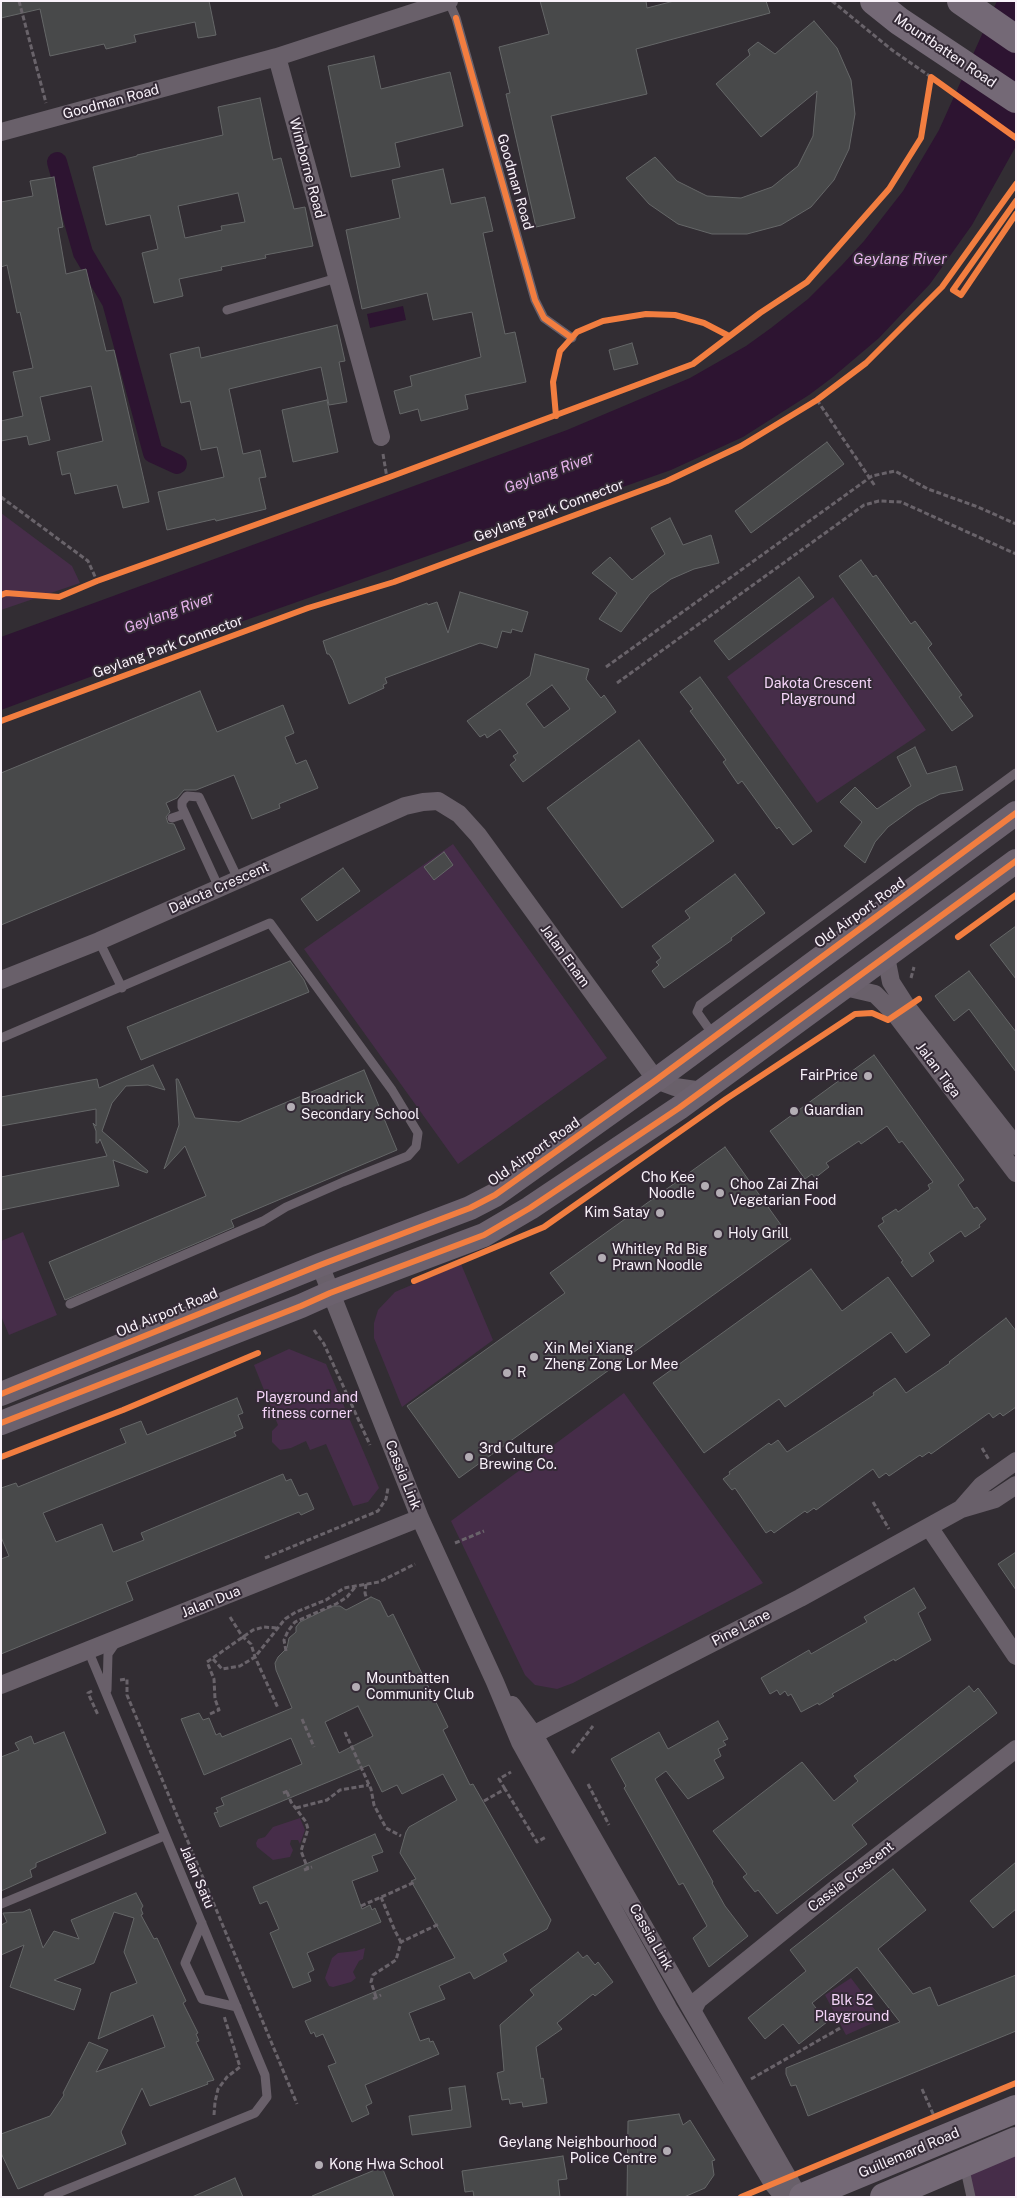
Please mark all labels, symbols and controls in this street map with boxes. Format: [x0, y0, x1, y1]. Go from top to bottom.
street label: Mountbatten Road [891, 11, 999, 91]
street label: Goodman Road [61, 81, 161, 123]
street label: Wimborne Road [286, 116, 328, 220]
street label: Goodman Road [493, 132, 537, 232]
water label: Geylang River [853, 250, 947, 268]
water label: Geylang River [502, 448, 596, 498]
street label: Geylang Park Connector [472, 476, 626, 546]
water label: Geylang River [122, 588, 216, 638]
street label: Geylang Park Connector [91, 612, 245, 682]
park label: Dakota Crescent Playground [764, 676, 872, 709]
street label: Dakota Crescent [166, 858, 272, 918]
street label: Old Airport Road [811, 874, 909, 952]
street label: Jalan Enam [537, 922, 593, 990]
street label: Jalan Tiga [912, 1039, 964, 1101]
place label: FairPrice [800, 1068, 858, 1084]
marker: FairPrice [862, 1070, 874, 1082]
place label: Broadrick Secondary School [301, 1091, 420, 1124]
marker: Broadrick Secondary School [285, 1101, 297, 1113]
place label: Guardian [804, 1103, 863, 1119]
marker: Guardian [788, 1105, 800, 1117]
street label: Old Airport Road [485, 1114, 583, 1190]
place label: Cho Kee Noodle [641, 1170, 695, 1202]
place label: Choo Zai Zhai Vegetarian Food [730, 1177, 836, 1210]
marker: Cho Kee Noodle [699, 1180, 711, 1192]
marker: Choo Zai Zhai Vegetarian Food [714, 1187, 726, 1199]
place label: Kim Satay [584, 1205, 650, 1221]
marker: Kim Satay [654, 1207, 666, 1219]
place label: Holy Grill [728, 1226, 789, 1242]
marker: Holy Grill [712, 1228, 724, 1240]
place label: Whitley Rd Big Prawn Noodle [612, 1242, 707, 1274]
marker: Whitley Rd Big Prawn Noodle [596, 1252, 608, 1264]
street label: Old Airport Road [114, 1285, 220, 1341]
place label: Xin Mei Xiang Zheng Zong Lor Mee [544, 1341, 678, 1374]
marker: Xin Mei Xiang Zheng Zong Lor Mee [528, 1351, 540, 1363]
place label: R [517, 1365, 526, 1381]
marker: R [501, 1367, 513, 1379]
park label: Playground and fitness corner [256, 1390, 358, 1422]
street label: Cassia Link [381, 1438, 425, 1512]
place label: 3rd Culture Brewing Co. [479, 1441, 557, 1474]
marker: 3rd Culture Brewing Co. [463, 1451, 475, 1463]
street label: Jalan Dua [179, 1583, 243, 1621]
street label: Pine Lane [709, 1606, 773, 1650]
place label: Mountbatten Community Club [366, 1671, 474, 1704]
marker: Mountbatten Community Club [350, 1681, 362, 1693]
street label: Cassia Crescent [805, 1838, 897, 1916]
street label: Jalan Satu [176, 1843, 218, 1911]
street label: Cassia Link [625, 1901, 677, 1973]
park label: Blk 52 Playground [815, 1993, 889, 2025]
street label: Guillemard Road [856, 2124, 962, 2182]
place label: Geylang Neighbourhood Police Centre [498, 2135, 657, 2168]
marker: Geylang Neighbourhood Police Centre [661, 2145, 673, 2157]
place label: Kong Hwa School [329, 2157, 444, 2173]
marker: Kong Hwa School [313, 2159, 325, 2171]

